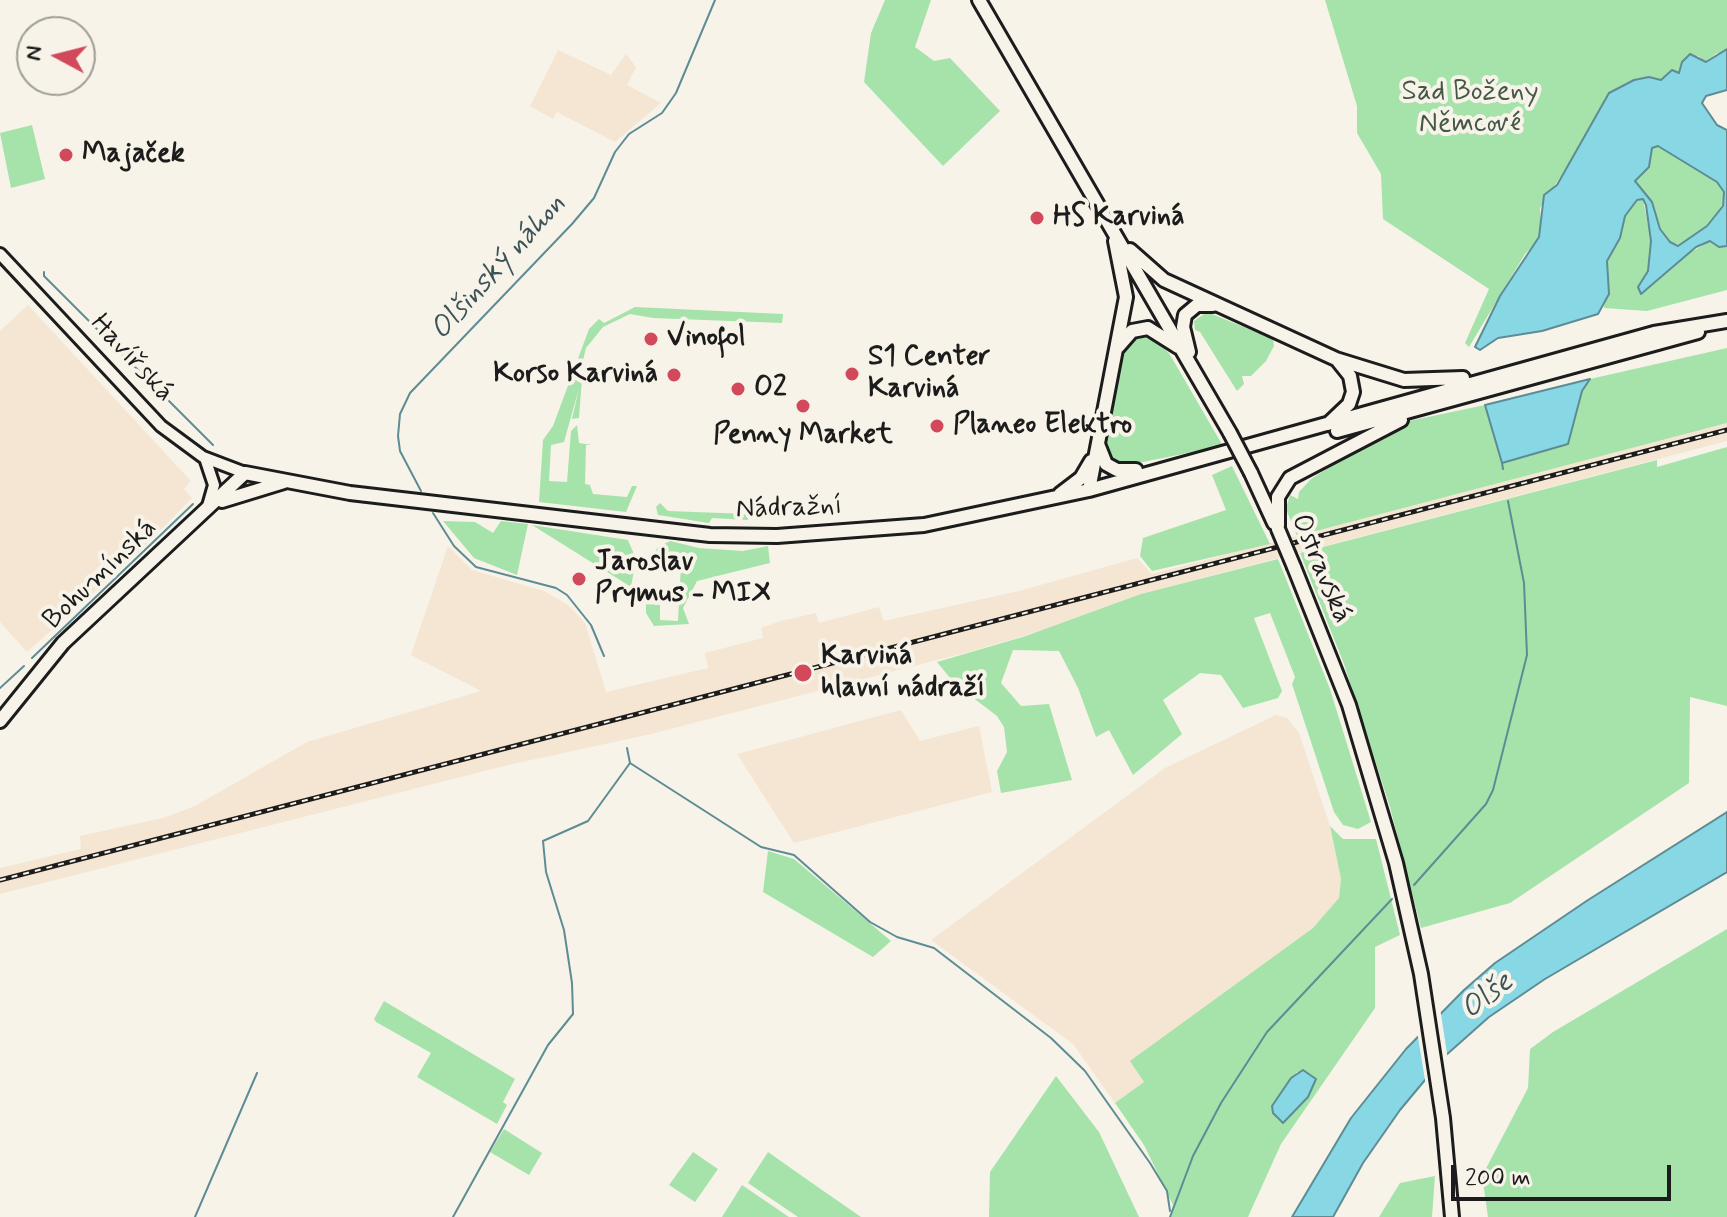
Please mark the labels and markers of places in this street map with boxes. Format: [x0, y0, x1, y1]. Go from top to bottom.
place label: Majaček [82, 138, 185, 172]
marker: Majaček [57, 146, 75, 164]
place label: HS Karviná [1053, 201, 1185, 235]
marker: HS Karviná [1028, 209, 1046, 227]
place label: Vinofol [667, 322, 745, 356]
marker: Vinofol [642, 330, 660, 348]
place label: S1 Center Karviná [868, 341, 990, 407]
place label: Korso Karviná [493, 358, 658, 392]
marker: S1 Center Karviná [843, 365, 861, 383]
marker: Korso Karviná [665, 366, 683, 384]
place label: O2 [754, 372, 787, 406]
marker: O2 [729, 380, 747, 398]
marker: Penny Market [794, 397, 812, 415]
place label: Planeo Elektro [953, 409, 1132, 443]
marker: Planeo Elektro [928, 417, 946, 435]
place label: Penny Market [713, 419, 893, 453]
place label: Jaroslav Prymus - MIX [595, 546, 771, 612]
marker: Jaroslav Prymus - MIX [570, 570, 588, 588]
place label: Karviná hlavní nádraží [821, 640, 985, 706]
marker: Karviná hlavní nádraží [792, 662, 814, 684]

